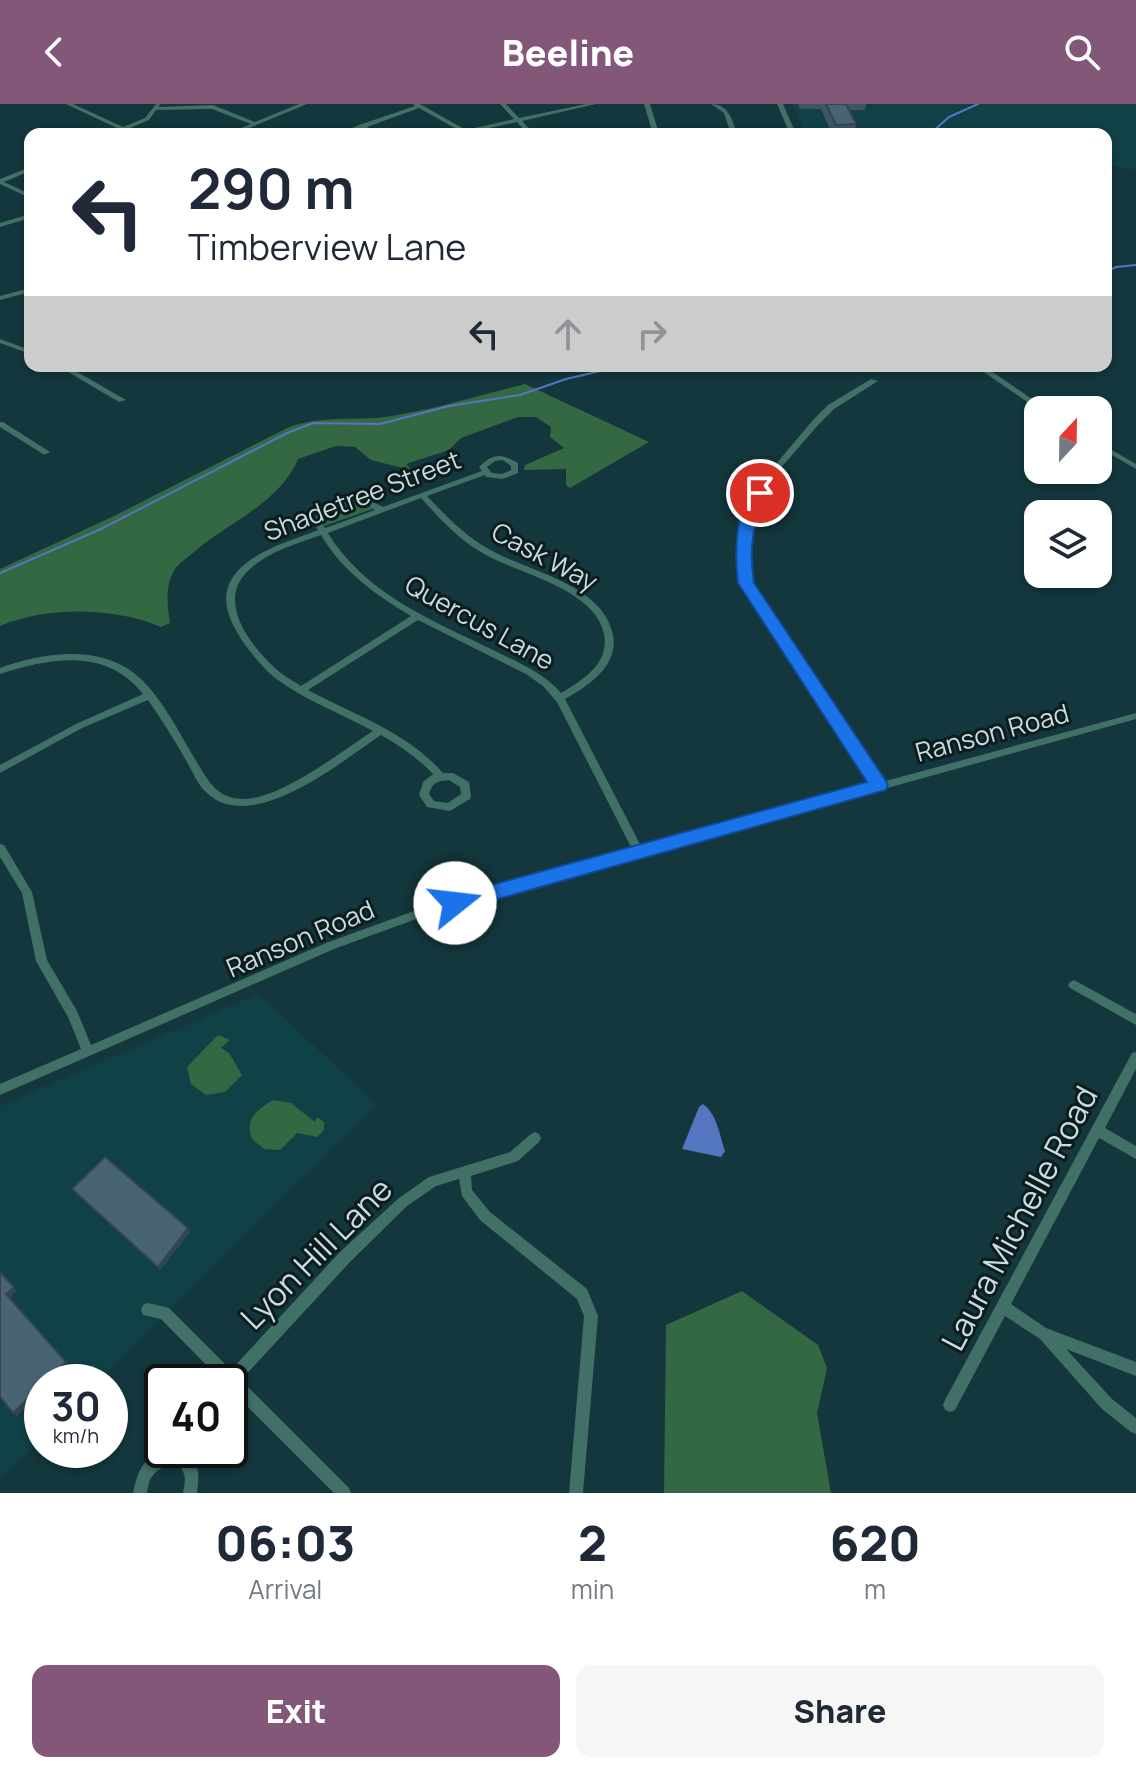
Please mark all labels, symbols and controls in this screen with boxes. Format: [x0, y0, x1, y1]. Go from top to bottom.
text: Beeline [502, 28, 634, 77]
icon: back [32, 30, 76, 74]
icon: search [1060, 30, 1104, 74]
text: 290 m [188, 149, 355, 226]
icon: left [56, 160, 160, 264]
text: Timberview Lane [188, 222, 466, 271]
icon: left [462, 312, 506, 356]
icon: ahead [546, 312, 590, 356]
icon: right [630, 312, 674, 356]
north arrow [1024, 396, 1112, 484]
map controls [1024, 396, 1112, 588]
street label: Shadetree Street [258, 441, 466, 549]
pin [726, 459, 794, 527]
icon: arrive [738, 471, 782, 515]
button: layers [1024, 500, 1112, 588]
street label: Cask Way [486, 513, 605, 599]
street label: Quercus Lane [399, 566, 561, 678]
street label: Ranson Road [911, 694, 1073, 770]
position arrow [413, 861, 497, 945]
street label: Ranson Road [220, 891, 380, 985]
street label: Laura Michelle Road [931, 1078, 1107, 1358]
street label: Lyon Hill Lane [231, 1168, 401, 1338]
speed limit sign: 40 [144, 1364, 248, 1468]
text: 30 [51, 1378, 101, 1433]
text: km/h [53, 1422, 99, 1449]
text: 06:03 [215, 1510, 355, 1575]
text: 2 [578, 1510, 607, 1575]
text: 620 [830, 1510, 921, 1575]
text: Arrival [248, 1571, 322, 1607]
text: min [571, 1571, 614, 1607]
text: m [864, 1571, 886, 1607]
button: Exit [32, 1665, 560, 1757]
button: Share [576, 1665, 1104, 1757]

